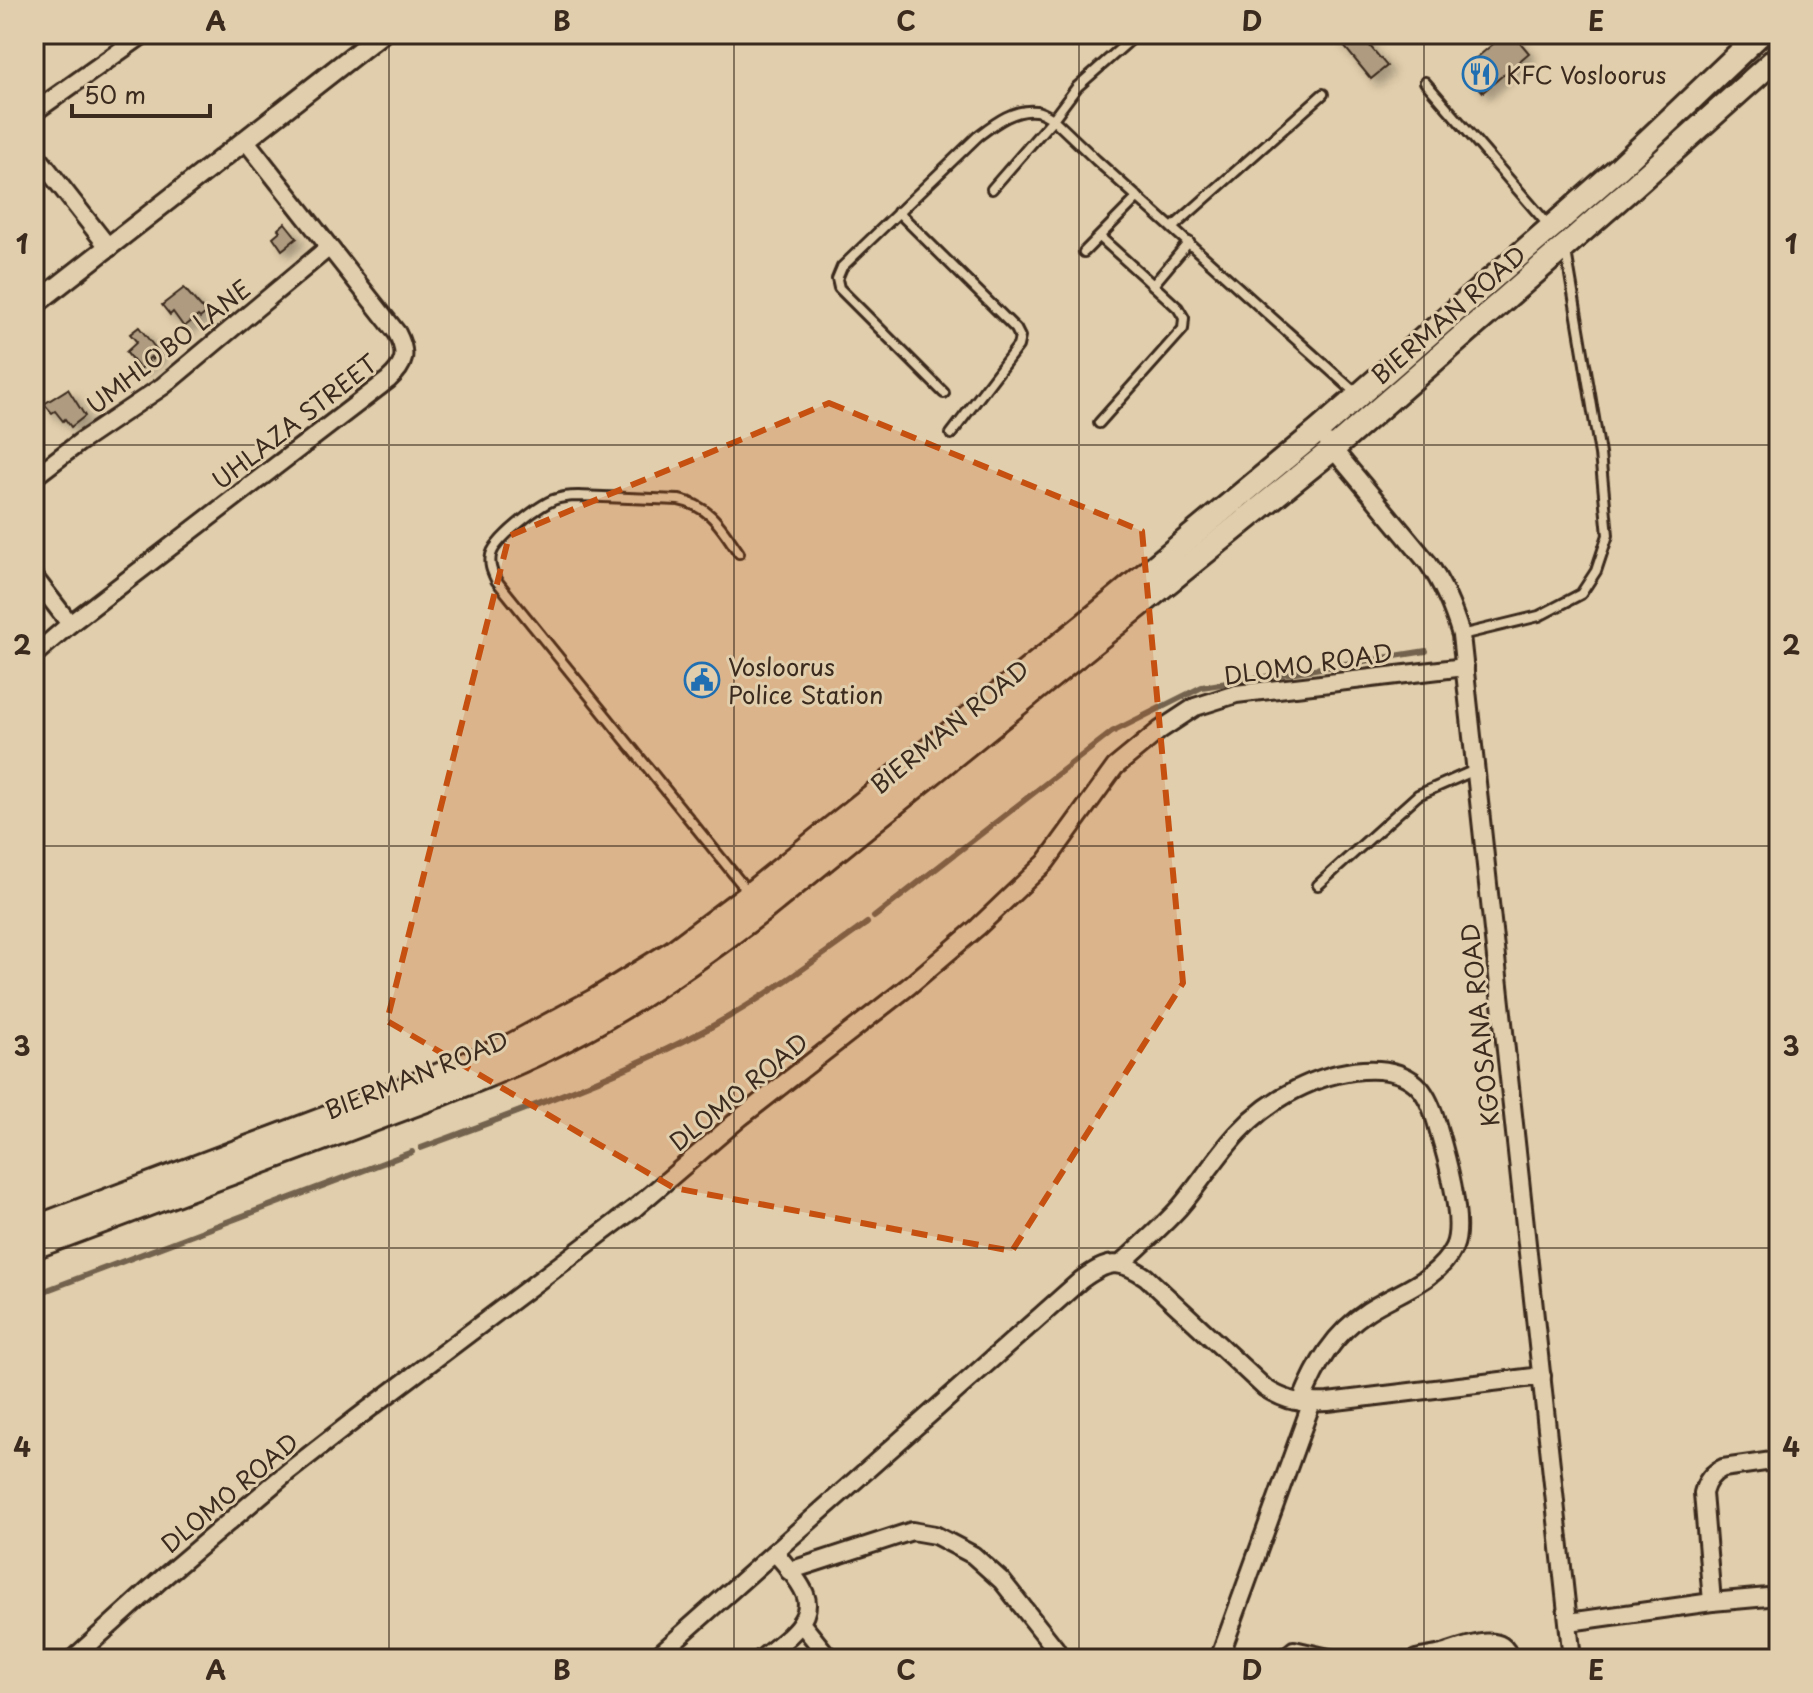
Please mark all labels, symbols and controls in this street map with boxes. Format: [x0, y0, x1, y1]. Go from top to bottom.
text: A [206, 1, 226, 40]
text: B [553, 1, 571, 40]
text: C [896, 1, 916, 40]
text: D [1242, 1, 1262, 40]
text: E [1588, 1, 1604, 40]
restaurant icon: KFC Vosloorus [1461, 55, 1499, 93]
place label: KFC Vosloorus [1506, 56, 1666, 92]
scale bar [72, 68, 210, 118]
text: 50 m [84, 76, 146, 112]
text: 1 [16, 224, 28, 263]
text: 1 [1785, 224, 1797, 263]
street label: BIERMAN ROAD [1362, 236, 1534, 392]
street label: UMHLOBO LANE [78, 270, 258, 422]
street label: UHLAZA STREET [204, 344, 385, 497]
text: 2 [13, 625, 31, 664]
text: 2 [1782, 625, 1800, 664]
street label: DLOMO ROAD [1221, 633, 1395, 693]
place label: Vosloorus Police Station [728, 648, 883, 712]
street label: BIERMAN ROAD [862, 651, 1036, 801]
public building icon: Vosloorus Police Station [683, 661, 721, 699]
street label: KGOSANA ROAD [1450, 922, 1508, 1128]
street label: BIERMAN ROAD [319, 1021, 513, 1127]
street label: DLOMO ROAD [661, 1023, 815, 1159]
text: 3 [13, 1026, 31, 1065]
text: 3 [1782, 1026, 1800, 1065]
street label: DLOMO ROAD [152, 1424, 306, 1560]
text: 4 [13, 1427, 31, 1466]
text: 4 [1782, 1427, 1800, 1466]
text: A [206, 1650, 226, 1689]
text: B [553, 1650, 571, 1689]
text: C [896, 1650, 916, 1689]
text: D [1242, 1650, 1262, 1689]
text: E [1588, 1650, 1604, 1689]

